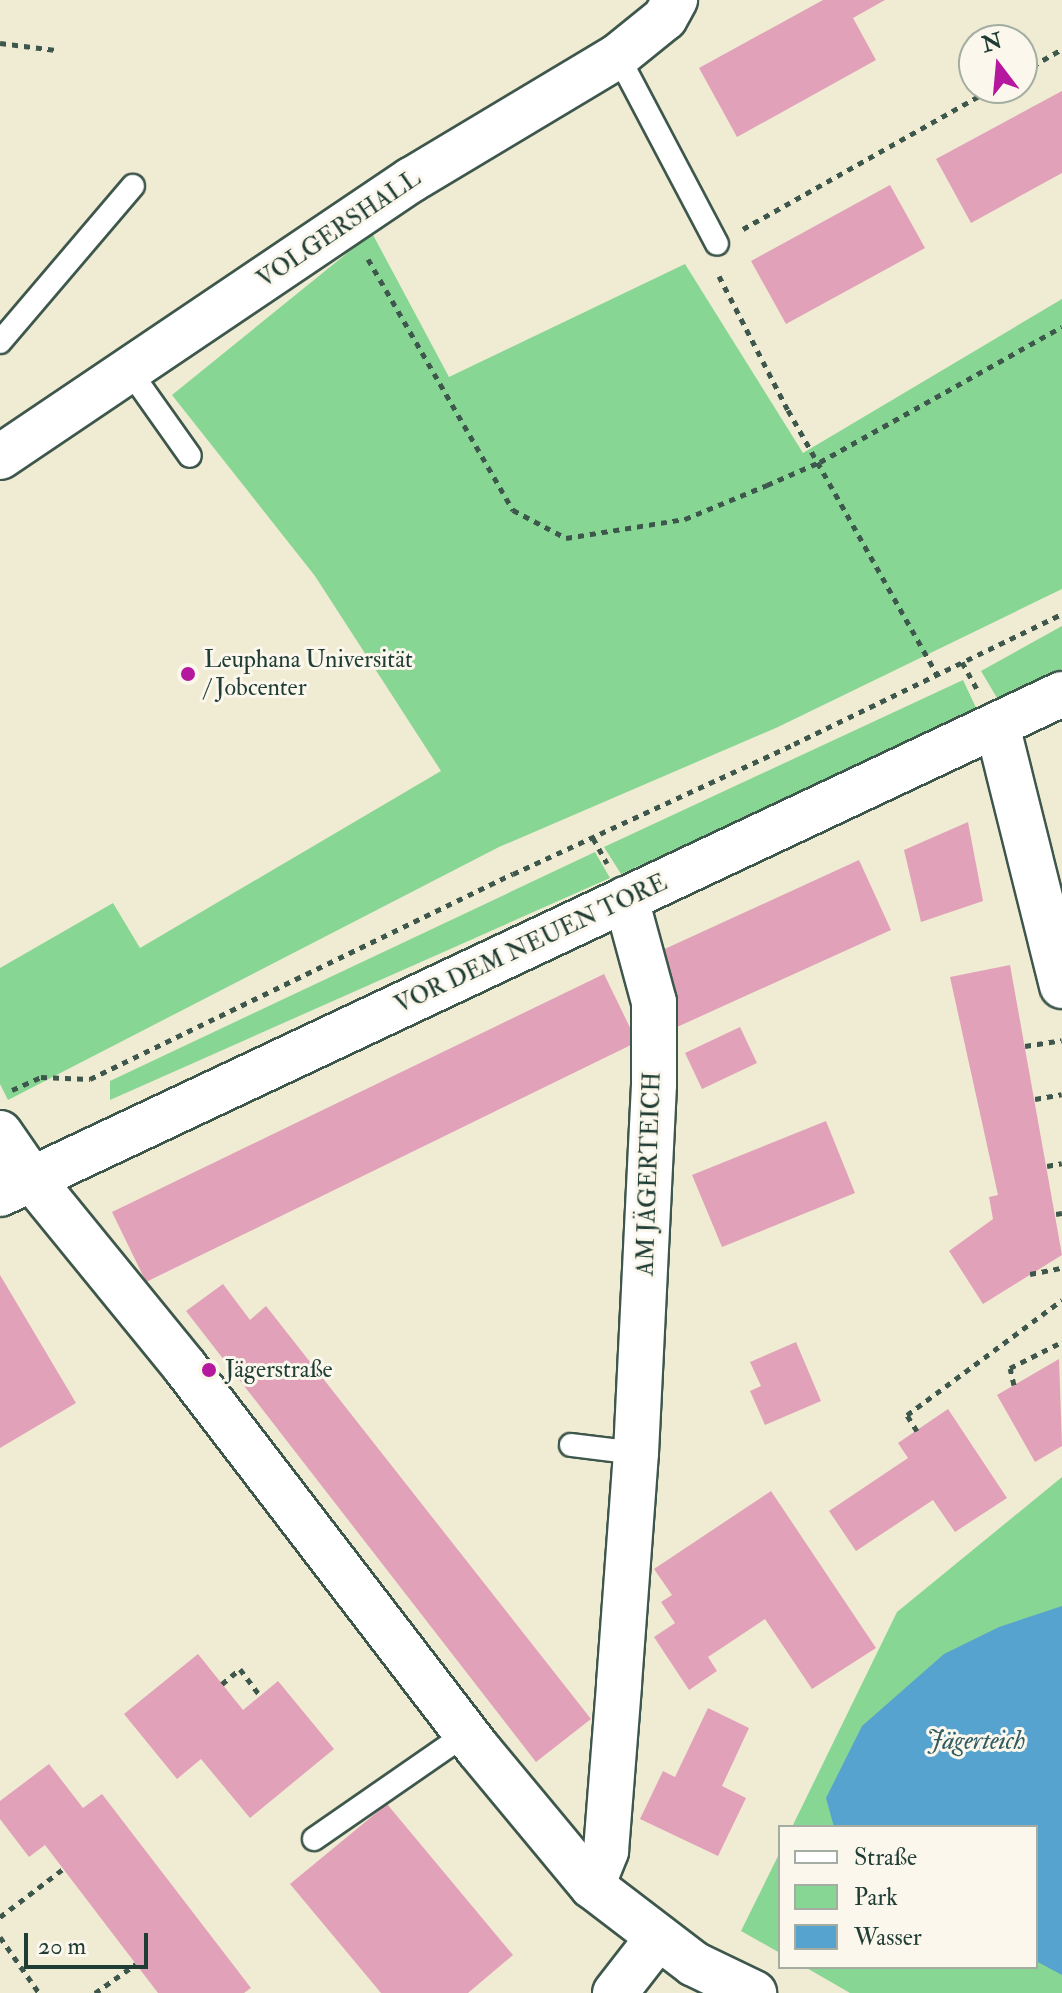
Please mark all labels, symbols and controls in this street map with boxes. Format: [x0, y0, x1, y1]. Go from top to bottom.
north arrow [958, 24, 1038, 104]
text: N [979, 27, 1005, 59]
street label: VOLGERSHALL [252, 164, 426, 294]
place label: Leuphana Universität / Jobcenter [204, 646, 413, 702]
marker: Leuphana Universität / Jobcenter [179, 665, 197, 683]
street label: VOR DEM NEUEN TORE [390, 868, 672, 1020]
street label: AM JÄGERTEICH [631, 1072, 667, 1276]
place label: Jägerstraße [225, 1356, 333, 1384]
marker: Jägerstraße [200, 1361, 218, 1379]
water label: Jägerteich [927, 1726, 1025, 1758]
legend [778, 1825, 1038, 1969]
text: Straße [854, 1842, 917, 1873]
text: Park [854, 1882, 898, 1913]
scale bar [28, 1917, 152, 1967]
text: Wasser [854, 1922, 922, 1953]
text: 20 m [38, 1931, 86, 1962]

